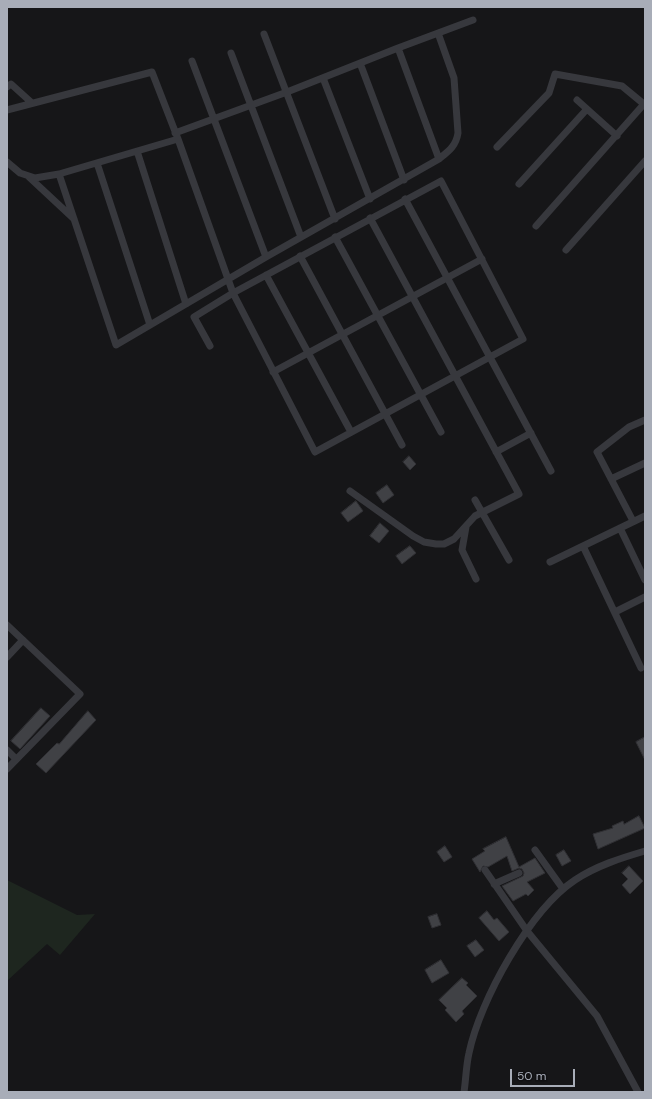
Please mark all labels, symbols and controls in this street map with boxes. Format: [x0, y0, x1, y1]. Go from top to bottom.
scale bar [512, 1061, 577, 1087]
text: 50 m [517, 1068, 546, 1084]

